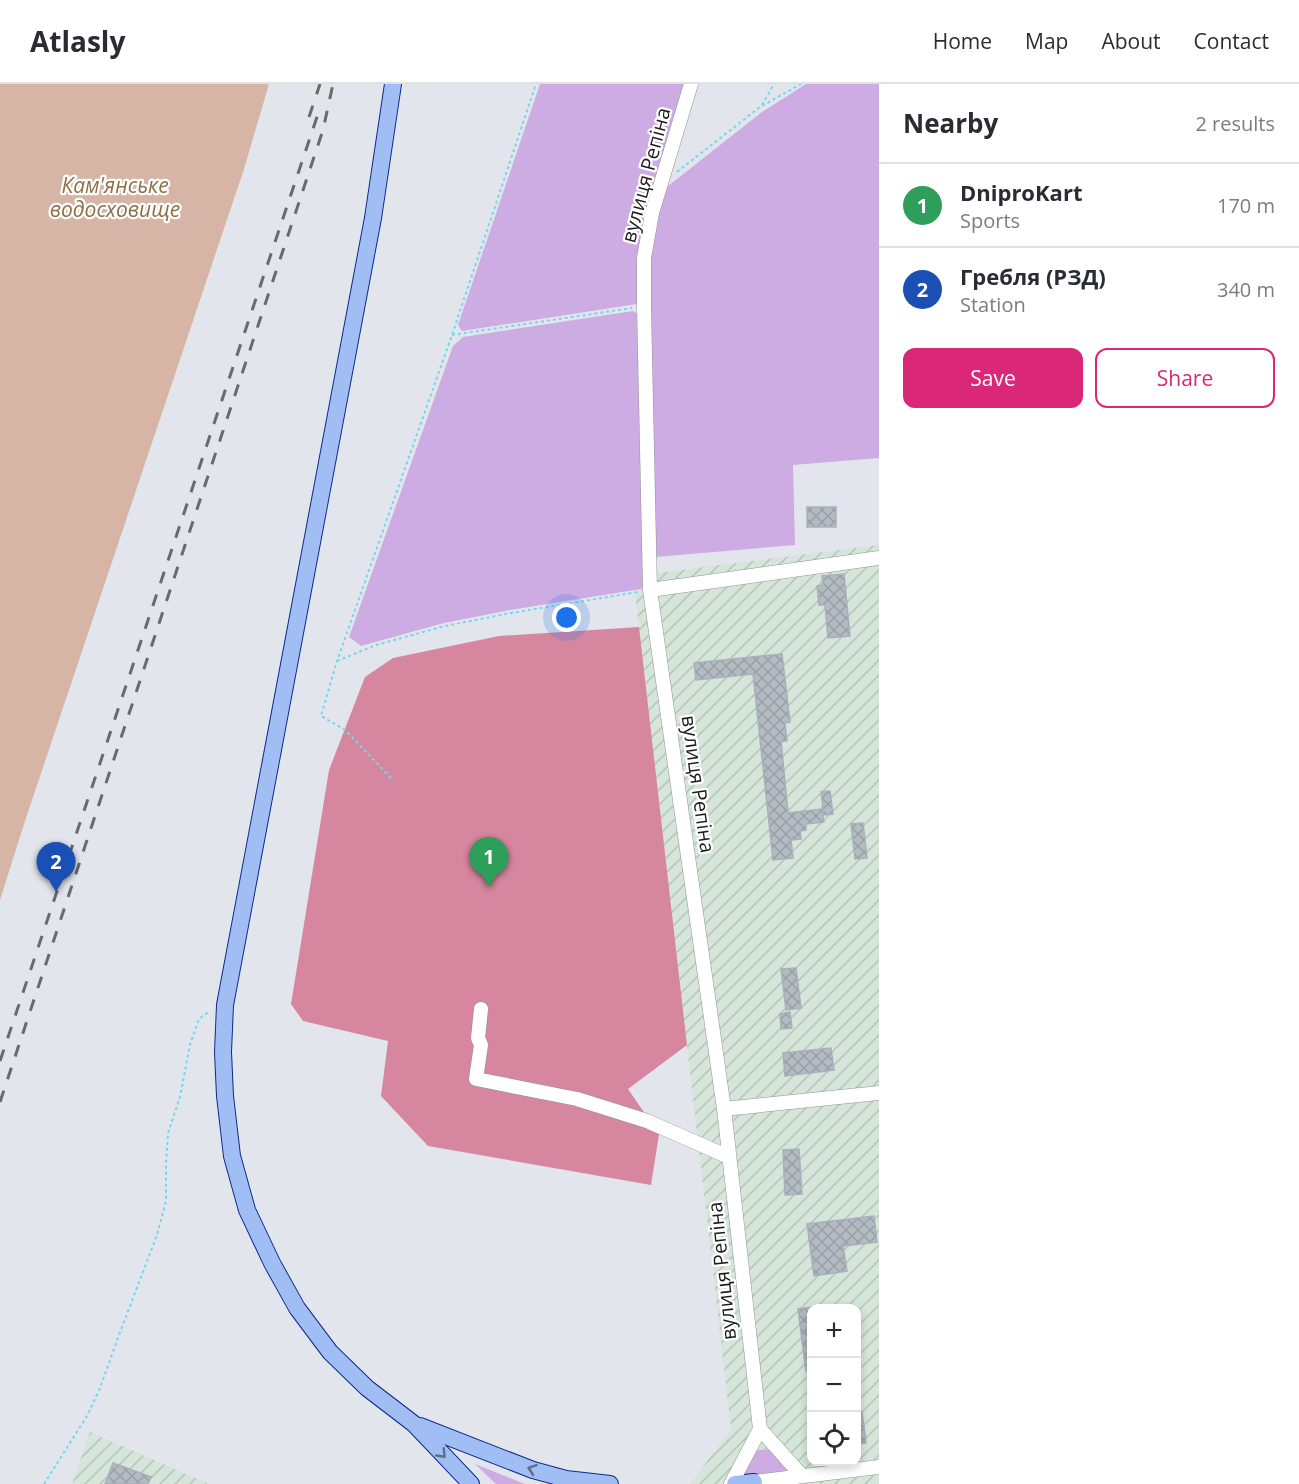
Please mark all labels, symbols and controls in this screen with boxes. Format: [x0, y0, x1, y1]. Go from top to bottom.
text: Atlasly [30, 22, 125, 60]
text: Home [933, 27, 992, 55]
text: Map [1025, 27, 1068, 55]
text: About [1101, 27, 1161, 55]
text: Contact [1194, 27, 1269, 55]
street label: вулиця Репіна [614, 104, 677, 245]
text: Nearby [903, 105, 998, 141]
text: 2 results [1195, 110, 1275, 137]
water label: Кам'янське водосховище [50, 171, 180, 223]
text: DniproKart [960, 177, 1082, 207]
text: 1 [917, 192, 928, 219]
text: 170 m [1217, 192, 1275, 219]
text: Sports [960, 207, 1020, 234]
text: Гребля (РЗД) [960, 261, 1106, 291]
text: 2 [917, 276, 928, 303]
text: 340 m [1217, 276, 1275, 303]
text: Station [960, 291, 1026, 318]
button: Save [903, 348, 1083, 408]
button: Share [1095, 348, 1275, 408]
your location [552, 603, 581, 632]
street label: вулиця Репіна [675, 713, 722, 855]
pin: 1 [470, 838, 508, 887]
pin: 2 [36, 842, 76, 892]
street label: вулиця Репіна [701, 1201, 742, 1342]
map controls [807, 1304, 861, 1466]
button: + [807, 1304, 861, 1358]
button: − [807, 1358, 861, 1412]
button: locate [807, 1412, 861, 1466]
one-way arrow [435, 1446, 446, 1457]
one-way arrow [527, 1464, 538, 1477]

